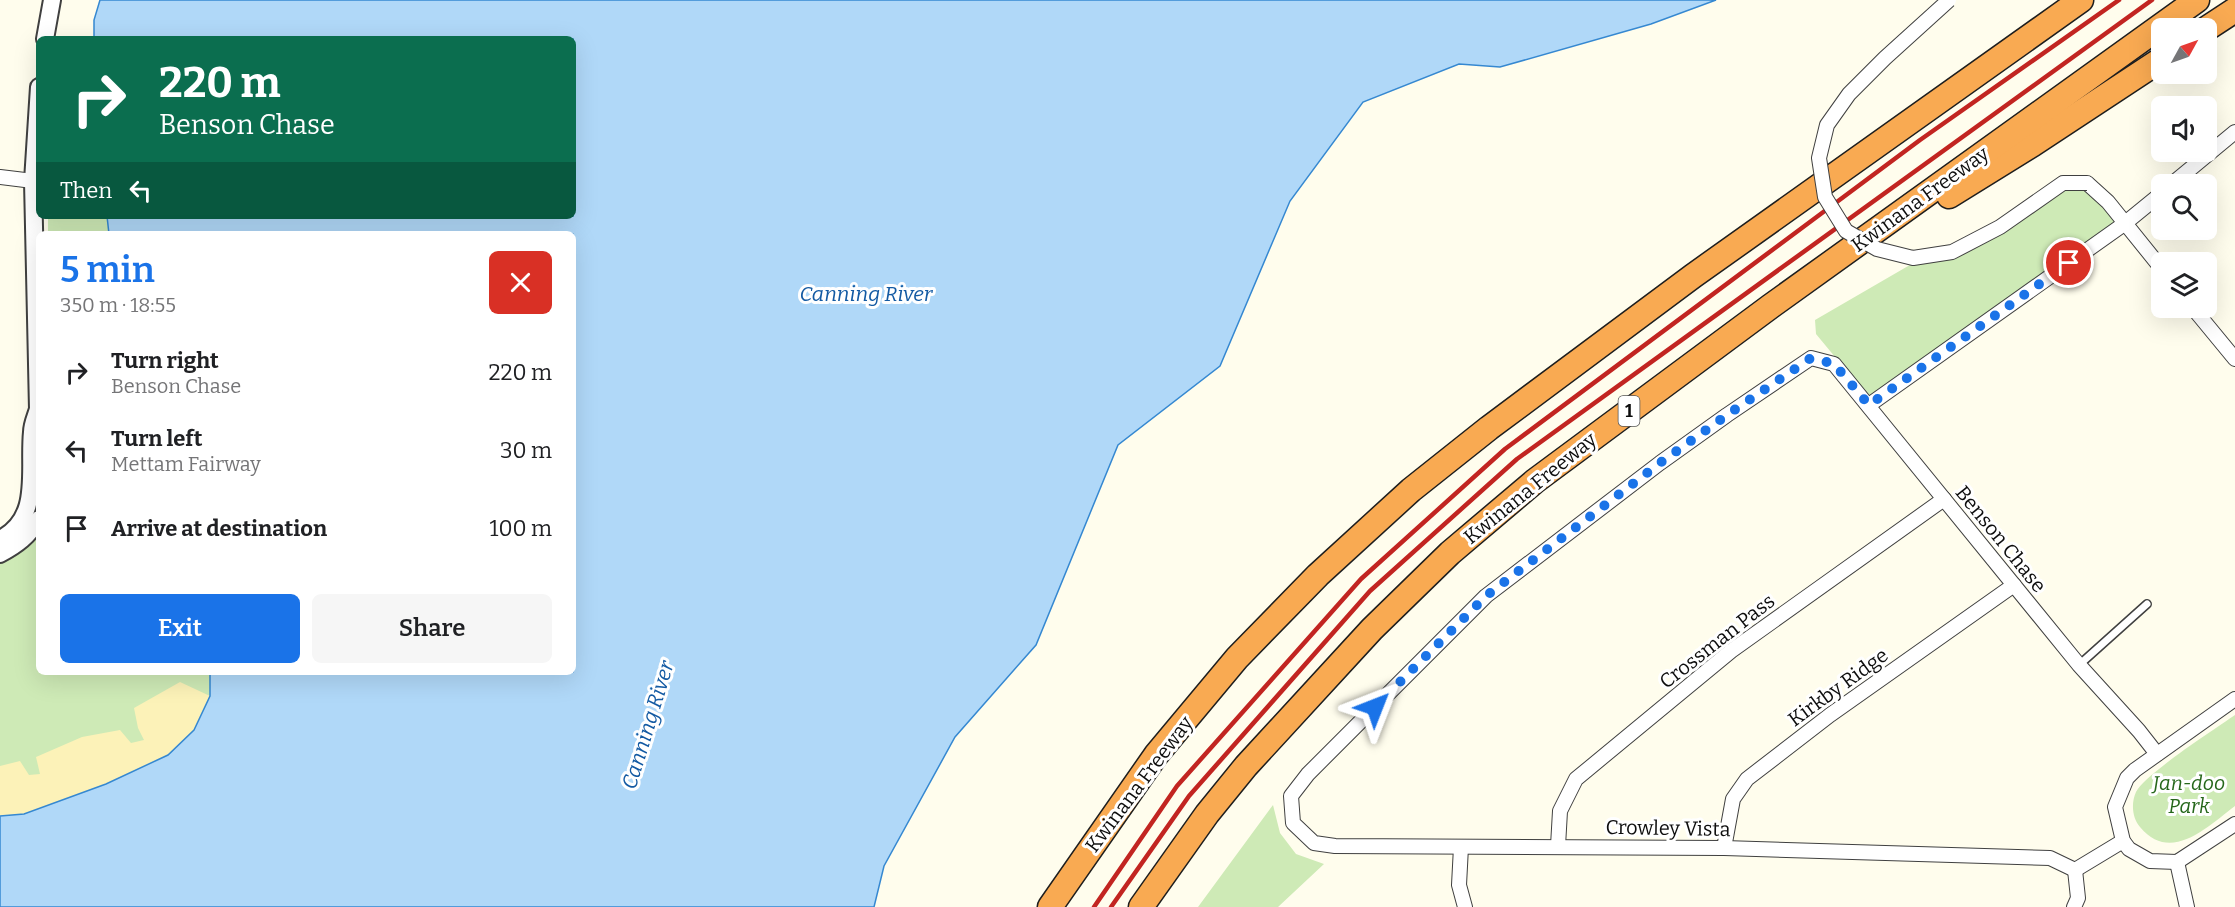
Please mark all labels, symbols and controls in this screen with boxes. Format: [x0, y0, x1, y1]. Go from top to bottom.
north arrow [2151, 18, 2217, 84]
map controls [2151, 18, 2217, 318]
text: 220 m [159, 58, 281, 108]
icon: right [60, 60, 138, 138]
button: sound [2151, 96, 2217, 162]
text: Benson Chase [159, 109, 335, 141]
street label: Kwinana Freeway [1847, 141, 1994, 257]
icon: left [124, 174, 157, 207]
button: search [2151, 174, 2217, 240]
text: Then [60, 177, 112, 204]
pin [2043, 237, 2094, 288]
icon: arrive [2052, 246, 2085, 279]
text: 5 min [60, 248, 155, 292]
button: close [489, 251, 552, 314]
button: layers [2151, 252, 2217, 318]
water label: Canning River [800, 281, 934, 307]
text: 350 m · 18:55 [60, 293, 176, 317]
text: Turn right [111, 347, 219, 374]
icon: right [60, 356, 93, 389]
text: 220 m [489, 359, 552, 386]
text: Benson Chase [111, 374, 241, 398]
road number: 1 [1618, 396, 1640, 426]
text: Turn left [111, 425, 203, 452]
street label: Kwinana Freeway [1459, 427, 1602, 549]
icon: left [60, 434, 93, 467]
text: 30 m [500, 437, 552, 464]
text: Mettam Fairway [111, 452, 261, 476]
street label: Benson Chase [1951, 481, 2051, 597]
icon: arrive [60, 512, 93, 545]
text: Arrive at destination [111, 515, 327, 542]
text: 100 m [489, 515, 552, 542]
street label: Crossman Pass [1655, 589, 1779, 693]
button: Exit [60, 594, 300, 663]
button: Share [312, 594, 552, 663]
street label: Kirkby Ridge [1783, 643, 1893, 731]
water label: Canning River [616, 656, 680, 792]
position arrow [1343, 675, 1407, 739]
street label: Kwinana Freeway [1080, 711, 1198, 857]
park label: Jan-doo Park [2151, 771, 2225, 818]
street label: Crowley Vista [1605, 815, 1731, 841]

